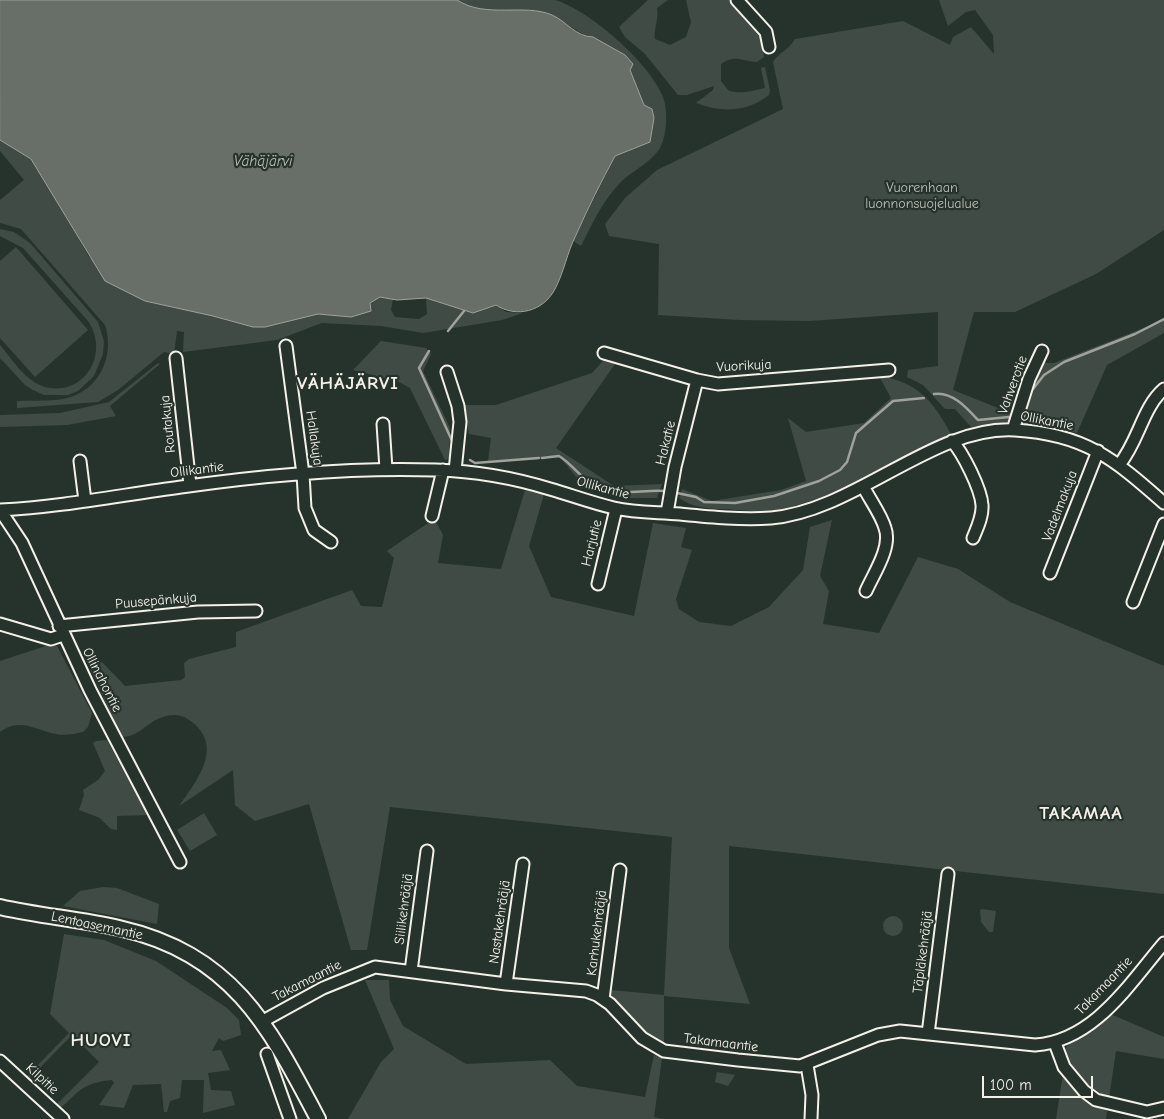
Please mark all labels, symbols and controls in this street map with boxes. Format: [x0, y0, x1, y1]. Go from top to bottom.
water label: Vähäjärvi [234, 153, 292, 171]
park label: Vuorenhaan luonnonsuojelualue [865, 180, 979, 212]
street label: Vahverotie [995, 354, 1031, 416]
street label: Vuorikuja [716, 356, 772, 376]
district label: VÄHÄJÄRVI [296, 373, 400, 395]
street label: Routakuja [157, 394, 179, 454]
street label: Ollikantie [1019, 408, 1075, 434]
street label: Hallakuja [302, 410, 326, 466]
street label: Hakatie [652, 419, 680, 467]
street label: Ollikantie [169, 458, 225, 482]
street label: Vadelmakuja [1039, 468, 1081, 544]
street label: Ollikantie [575, 473, 631, 503]
street label: Harjutie [578, 518, 606, 568]
street label: Puusepänkuja [115, 589, 197, 613]
street label: Ollinahontie [79, 645, 125, 715]
district label: TAKAMAA [1038, 803, 1124, 825]
street label: Siilikehrääjä [391, 873, 417, 945]
street label: Nastakehrääjä [486, 879, 514, 965]
street label: Karhukehrääjä [583, 889, 611, 977]
street label: Lentoasemantie [50, 908, 144, 944]
street label: Täpläkehrääjä [910, 910, 936, 994]
street label: Takamaantie [1072, 953, 1136, 1019]
street label: Takamaantie [270, 957, 344, 1005]
district label: HUOVI [70, 1030, 132, 1052]
street label: Takamaantie [683, 1030, 759, 1056]
street label: Kilpitie [22, 1060, 62, 1098]
scale bar [984, 1066, 1095, 1098]
text: 100 m [990, 1076, 1032, 1094]

